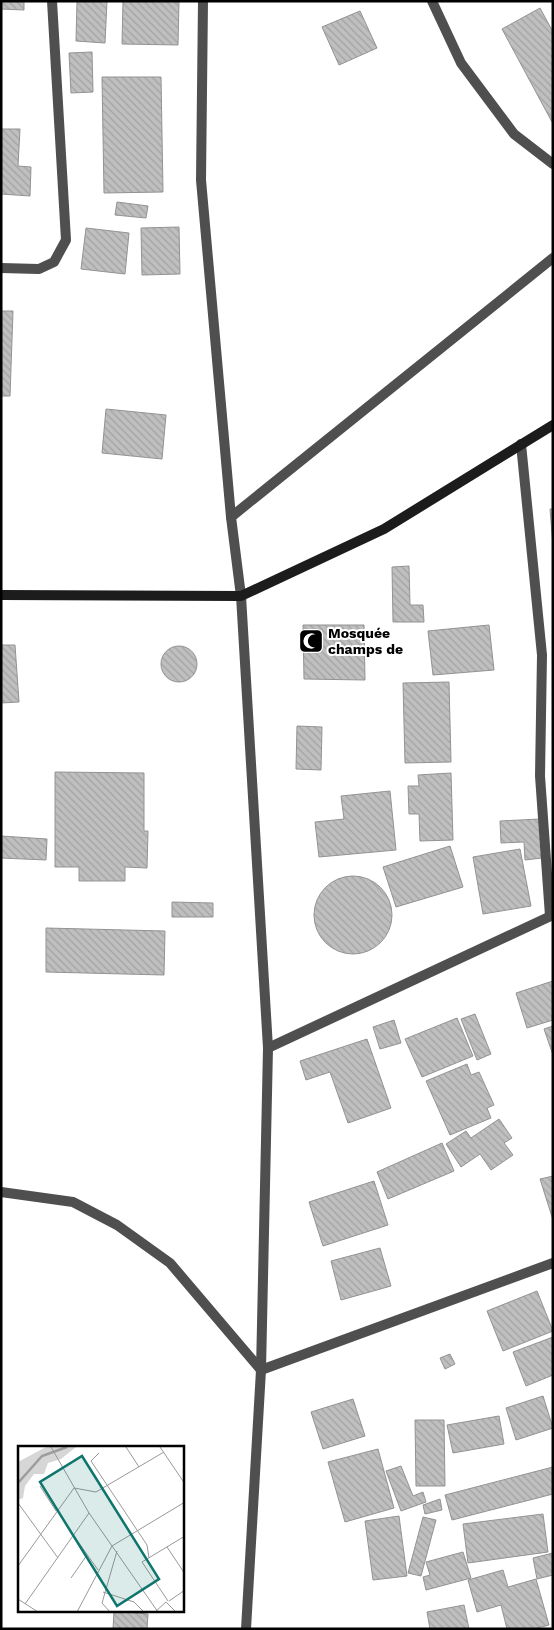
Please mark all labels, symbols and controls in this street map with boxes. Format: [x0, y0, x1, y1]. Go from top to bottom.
place label: Mosquée champs de [328, 625, 403, 657]
mosque icon: Mosquée champs de [298, 628, 324, 654]
inset map [18, 1446, 184, 1612]

